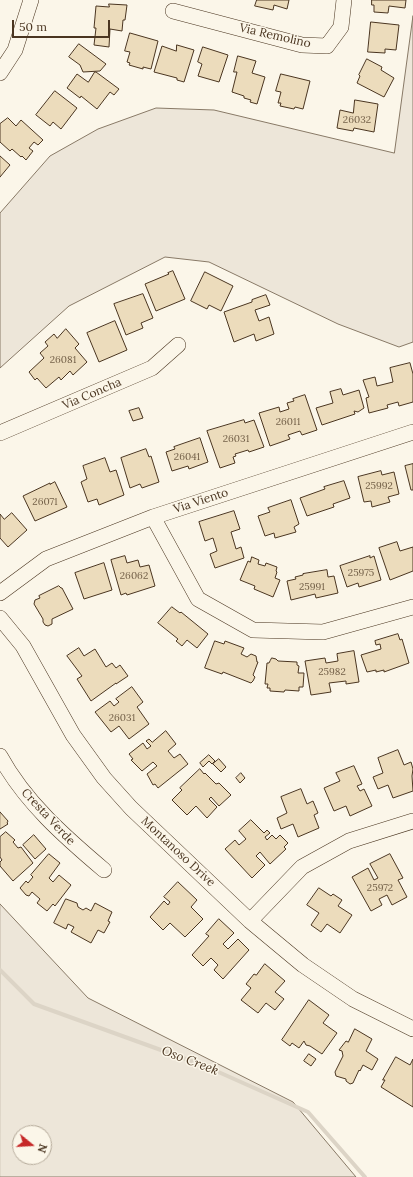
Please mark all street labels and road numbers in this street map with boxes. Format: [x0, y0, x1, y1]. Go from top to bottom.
street label: Via Remolino [238, 21, 312, 51]
street label: Via Concha [60, 375, 124, 413]
street label: Via Viento [172, 485, 230, 517]
street label: Cresta Verde [18, 786, 78, 848]
street label: Montanoso Drive [138, 814, 218, 890]

